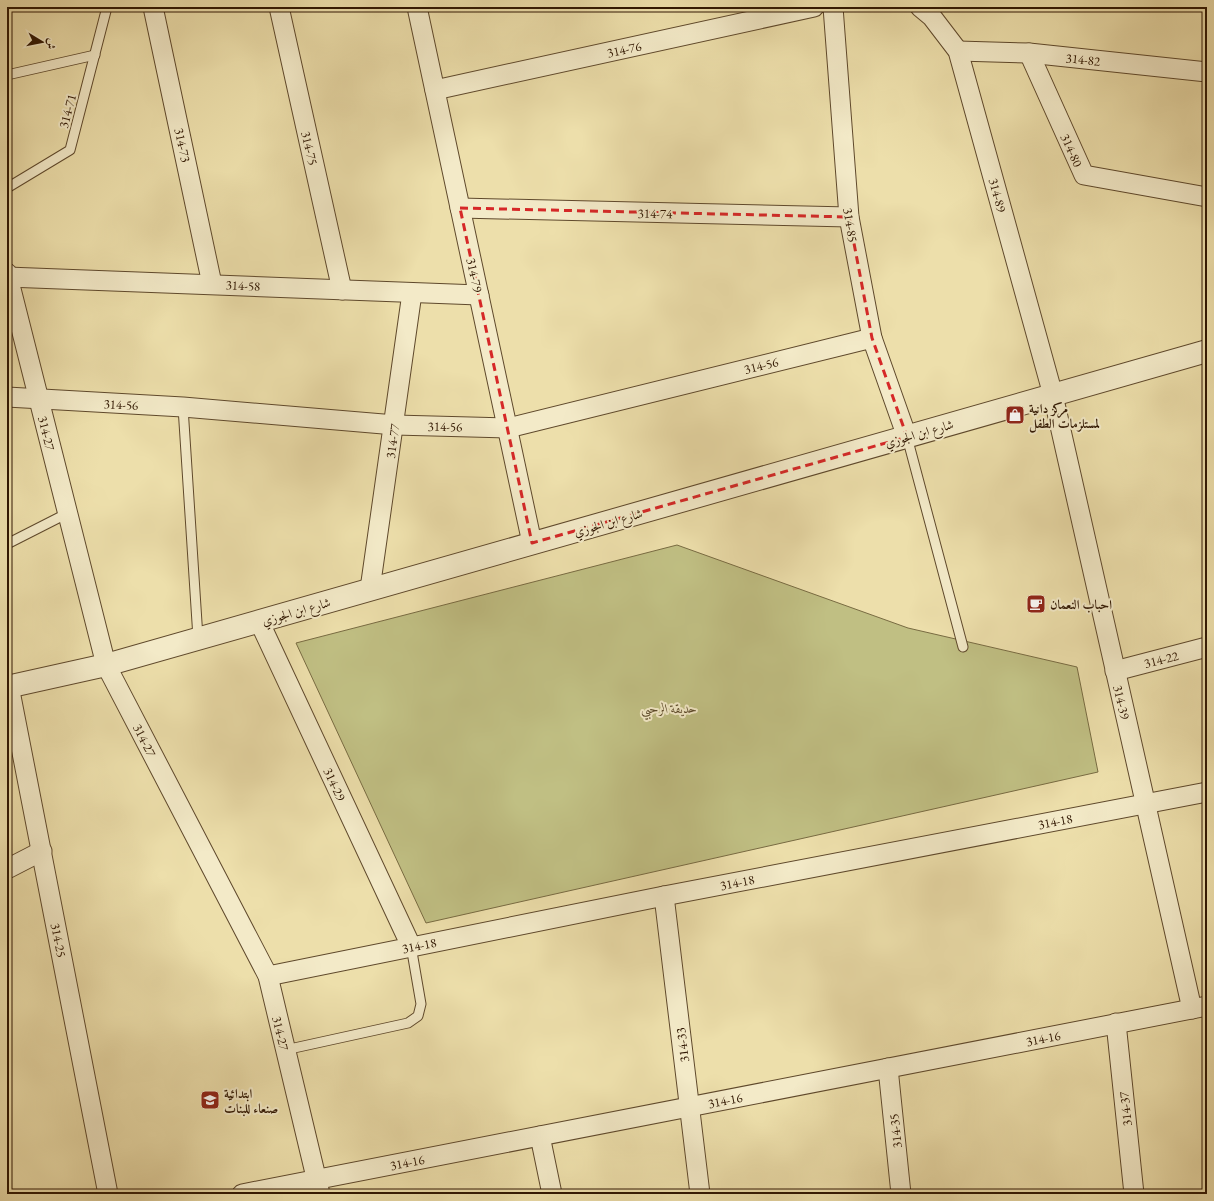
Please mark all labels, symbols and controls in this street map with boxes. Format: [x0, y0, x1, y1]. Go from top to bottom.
north arrow [22, 22, 62, 62]
text: ش [44, 37, 60, 50]
street label: 314-76 [605, 38, 643, 61]
street label: 314-82 [1065, 49, 1102, 70]
street label: 314-71 [55, 92, 80, 130]
street label: 314-73 [171, 126, 194, 164]
street label: 314-75 [297, 129, 322, 167]
street label: 314-80 [1057, 131, 1086, 170]
street label: 314-89 [985, 176, 1010, 215]
street label: 314-74 [637, 205, 673, 222]
street label: 314-85 [839, 207, 862, 244]
street label: 314-79 [463, 256, 487, 295]
street label: 314-58 [225, 276, 261, 295]
street label: 314-56 [742, 353, 780, 378]
street label: 314-56 [103, 395, 139, 414]
place label: مركز دانية لمستلزمات الطفل [1029, 400, 1100, 433]
shop icon: مركز دانية لمستلزمات الطفل [1004, 404, 1026, 426]
street label: 314-27 [34, 414, 59, 453]
street label: شارع ابن الجوزي [883, 416, 956, 454]
street label: 314-56 [427, 418, 463, 435]
street label: 314-77 [382, 422, 403, 459]
street label: شارع ابن الجوزي [572, 505, 645, 543]
cafe icon: احباب النعمان [1025, 593, 1047, 615]
street label: شارع ابن الجوزي [260, 594, 333, 632]
place label: احباب النعمان [1050, 596, 1112, 613]
street label: 314-22 [1142, 647, 1181, 672]
street label: 314-39 [1109, 683, 1134, 722]
park label: حديقة الرحبي [641, 700, 697, 720]
street label: 314-27 [129, 721, 160, 760]
street label: 314-29 [319, 765, 350, 804]
street label: 314-18 [1036, 810, 1074, 833]
street label: 314-18 [718, 871, 756, 894]
street label: 314-25 [47, 921, 70, 959]
street label: 314-18 [400, 934, 438, 957]
street label: 314-27 [268, 1014, 293, 1053]
street label: 314-33 [672, 1027, 693, 1063]
street label: 314-16 [1024, 1027, 1062, 1050]
place label: ابتدائية صنعاء للبنات [224, 1085, 278, 1117]
school or university icon: ابتدائية صنعاء للبنات [199, 1089, 221, 1111]
street label: 314-16 [706, 1089, 744, 1112]
street label: 314-37 [1115, 1090, 1136, 1127]
street label: 314-35 [885, 1113, 906, 1149]
street label: 314-16 [388, 1151, 426, 1174]

